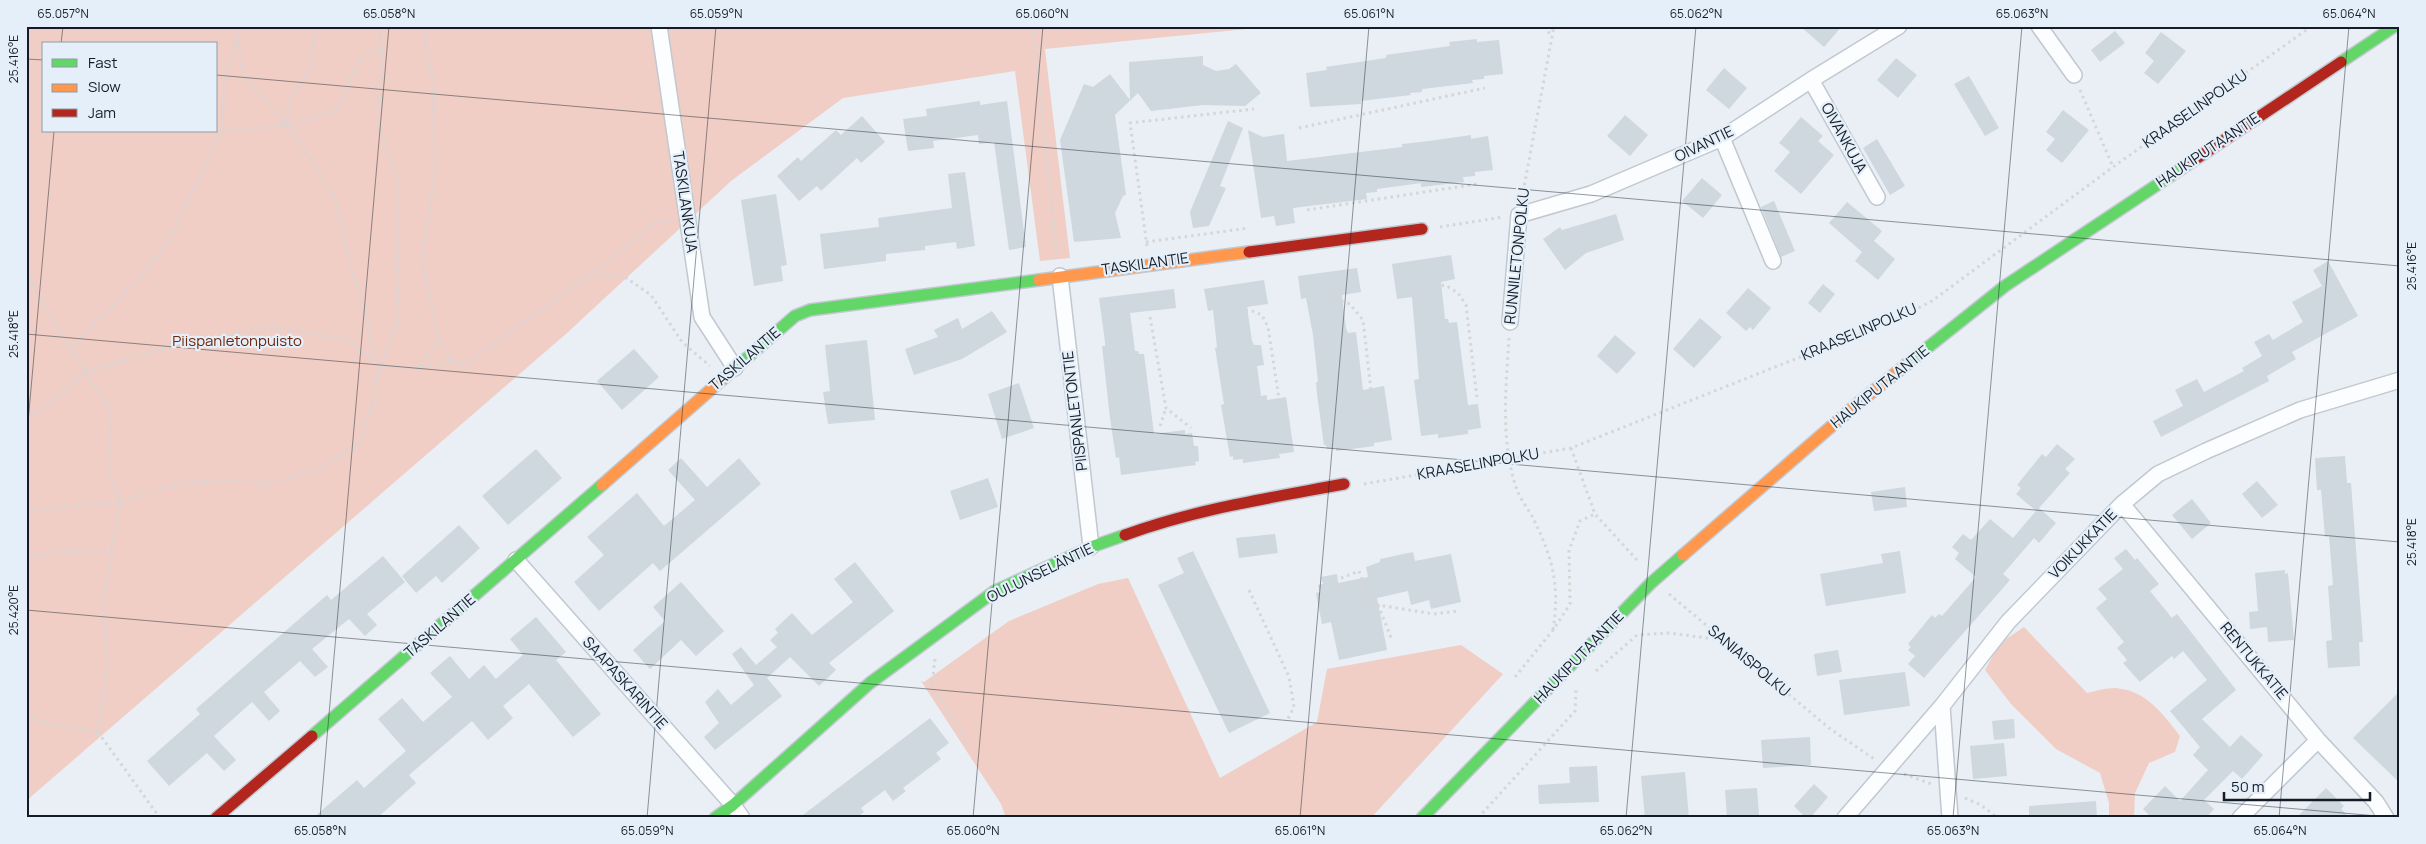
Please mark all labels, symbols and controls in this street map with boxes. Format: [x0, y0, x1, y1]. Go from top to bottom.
text: 65.057°N [37, 5, 89, 22]
text: 65.058°N [363, 5, 415, 22]
text: 65.059°N [690, 5, 742, 22]
text: 65.060°N [1015, 5, 1069, 22]
text: 65.061°N [1344, 5, 1394, 22]
text: 65.062°N [1670, 5, 1722, 22]
text: 65.063°N [1996, 5, 2048, 22]
text: 65.064°N [2323, 5, 2375, 22]
text: 25.416°E [5, 35, 22, 83]
legend [42, 42, 218, 132]
text: Fast [88, 52, 117, 73]
street label: KRAASELINPOLKU [2138, 64, 2251, 153]
text: Slow [88, 76, 121, 97]
street label: OIVANKUJA [1816, 99, 1873, 177]
text: Jam [88, 102, 116, 123]
street label: HAUKIPUTAANTIE [2151, 107, 2264, 192]
street label: OIVANTIE [1671, 120, 1737, 167]
street label: TASKILANKUJA [668, 150, 703, 255]
street label: RUNNILETONPOLKU [1499, 187, 1534, 325]
text: 25.416°E [2403, 242, 2420, 290]
street label: TASKILANTIE [1100, 247, 1190, 280]
street label: KRAASELINPOLKU [1798, 298, 1920, 365]
text: 25.418°E [5, 310, 22, 358]
street label: TASKILANTIE [705, 322, 785, 395]
park label: Piispanletonpuisto [172, 330, 302, 351]
street label: HAUKIPUTAANTIE [1826, 340, 1933, 433]
street label: PIISPANLETONTIE [1057, 350, 1092, 472]
street label: KRAASELINPOLKU [1415, 442, 1541, 485]
street label: VOIKUKKATIE [2044, 504, 2121, 583]
text: 25.418°E [2403, 518, 2420, 566]
street label: OULUNSELÄNTIE [983, 538, 1097, 607]
text: 25.420°E [5, 585, 22, 635]
street label: TASKILANTIE [400, 589, 480, 662]
street label: HAUKIPUTAANTIE [1529, 606, 1628, 708]
street label: RENTUKKATIE [2216, 617, 2293, 704]
street label: SANIAISPOLKU [1704, 620, 1795, 701]
street label: SAAPASKARINTIE [578, 632, 673, 734]
scale bar [2224, 769, 2370, 801]
text: 50 m [2231, 776, 2265, 797]
text: 65.058°N [294, 822, 346, 839]
text: 65.059°N [621, 822, 673, 839]
text: 65.060°N [946, 822, 1000, 839]
text: 65.061°N [1275, 822, 1325, 839]
text: 65.062°N [1600, 822, 1652, 839]
text: 65.063°N [1927, 822, 1979, 839]
text: 65.064°N [2254, 822, 2306, 839]

